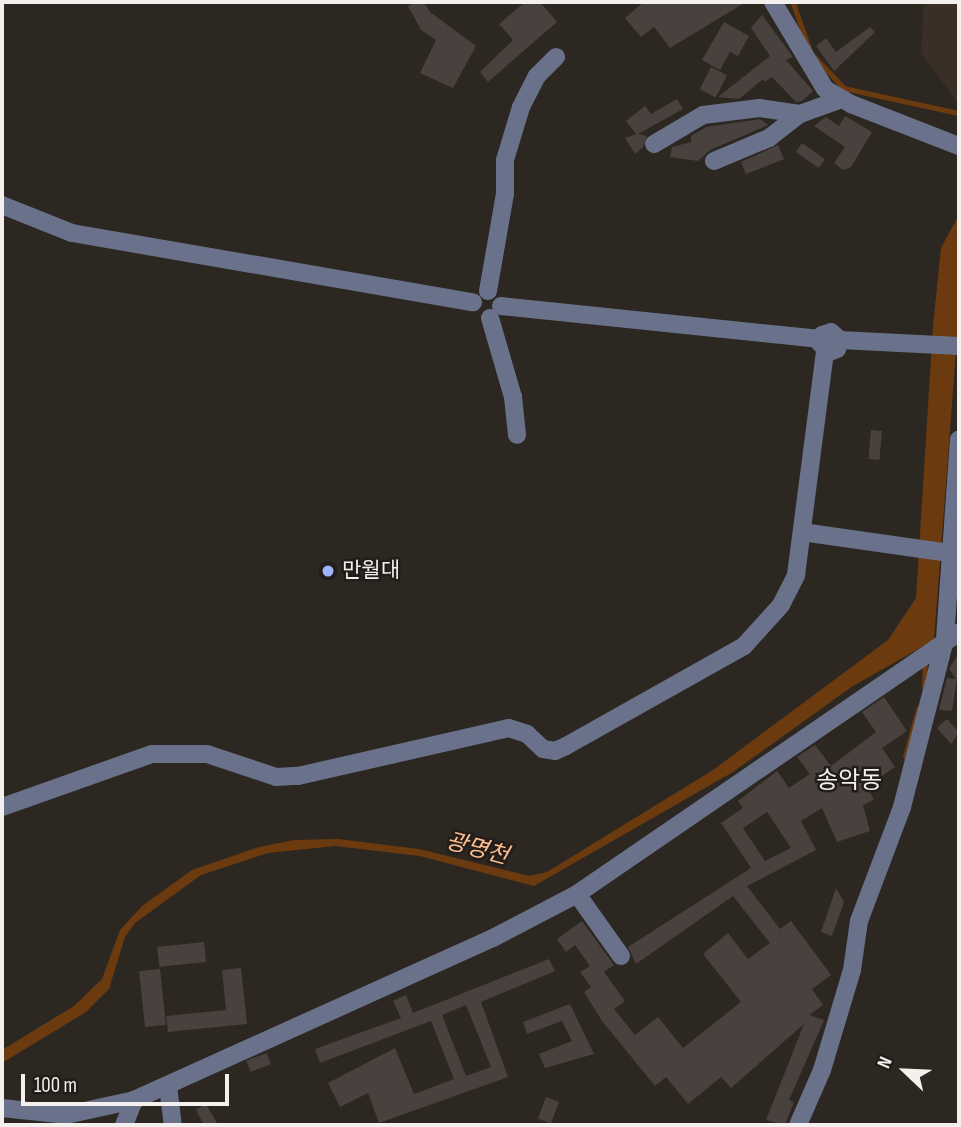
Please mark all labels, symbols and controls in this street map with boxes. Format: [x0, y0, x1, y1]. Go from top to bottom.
place label: 만월대 [342, 558, 400, 584]
marker: 만월대 [320, 563, 336, 579]
district label: 송악동 [816, 767, 882, 795]
water label: 광명천 [443, 827, 511, 871]
north arrow [870, 1036, 940, 1106]
text: N [873, 1053, 898, 1072]
scale bar [24, 1060, 233, 1104]
text: 100 m [34, 1073, 77, 1098]

